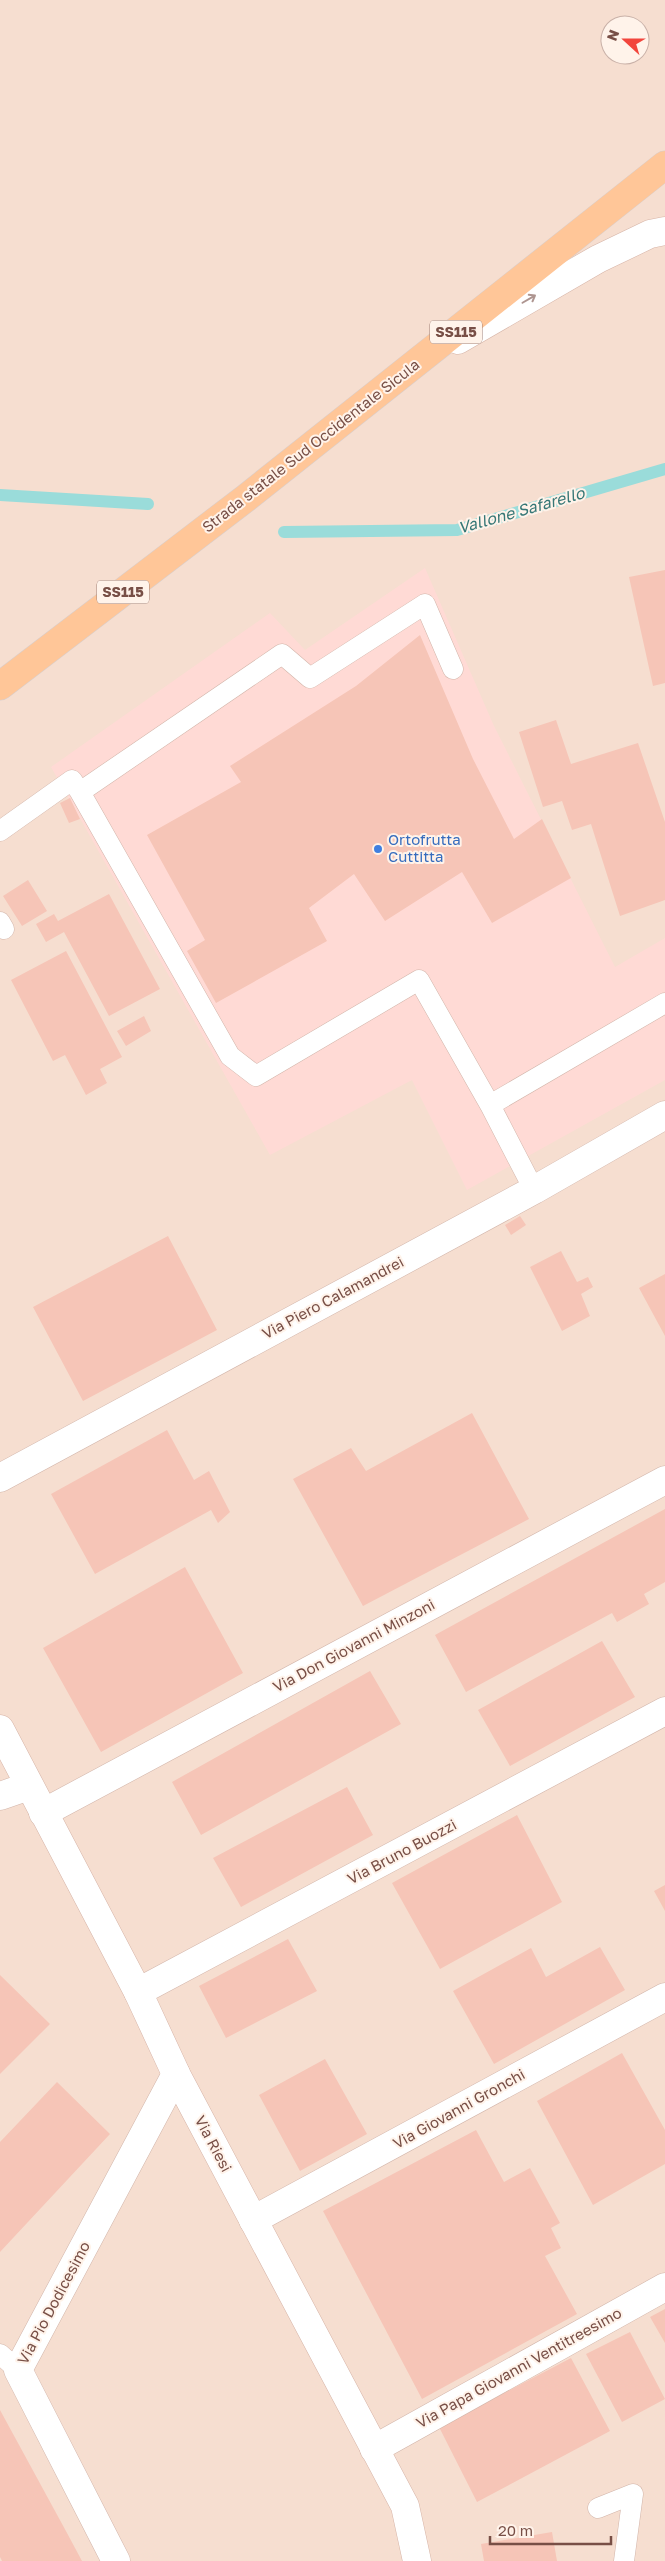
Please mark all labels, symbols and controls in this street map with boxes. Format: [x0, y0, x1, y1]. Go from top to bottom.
north arrow [600, 15, 650, 65]
text: N [603, 27, 622, 43]
one-way arrow [522, 294, 537, 304]
road number: SS115 [430, 321, 482, 344]
street label: Strada statale Sud Occidentale Sicula [198, 355, 423, 536]
water label: Vallone Safarello [456, 482, 588, 538]
road number: SS115 [97, 580, 149, 604]
place label: Ortofrutta Cuttitta [388, 830, 461, 865]
marker: Ortofrutta Cuttitta [372, 843, 384, 855]
street label: Via Piero Calamandrei [259, 1252, 406, 1342]
street label: Via Don Giovanni Minzoni [270, 1595, 438, 1695]
street label: Via Bruno Buozzi [344, 1815, 459, 1887]
street label: Via Giovanni Gronchi [389, 2064, 528, 2152]
street label: Via Riesi [192, 2112, 236, 2175]
street label: Via Pio Dodicesimo [13, 2238, 93, 2367]
street label: Via Papa Giovanni Ventitreesimo [413, 2303, 624, 2431]
scale bar [490, 2514, 611, 2546]
text: 20 m [498, 2521, 533, 2539]

